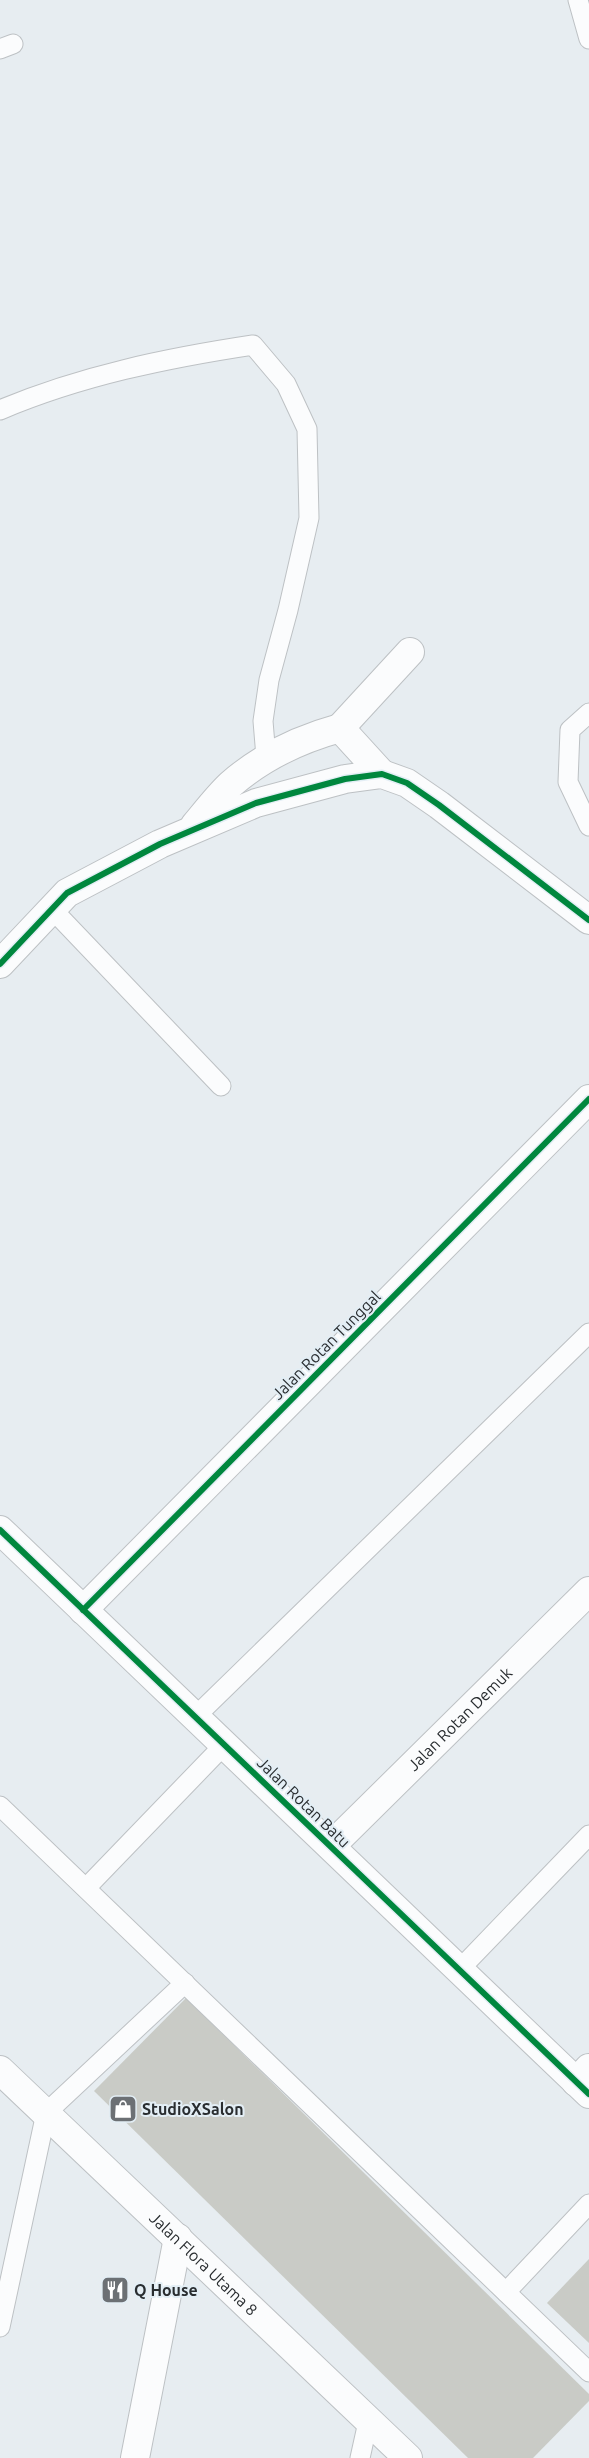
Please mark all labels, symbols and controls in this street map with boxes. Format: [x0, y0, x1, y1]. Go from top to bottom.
street label: Jalan Rotan Tunggal [268, 1287, 384, 1403]
street label: Jalan Rotan Demuk [404, 1663, 516, 1774]
street label: Jalan Rotan Batu [254, 1753, 354, 1851]
shop icon: StudioXSalon [108, 2094, 138, 2124]
place label: StudioXSalon [142, 2100, 244, 2118]
street label: Jalan Flora Utama 8 [146, 2208, 261, 2319]
restaurant icon: Q House [100, 2275, 130, 2305]
place label: Q House [134, 2281, 198, 2299]

